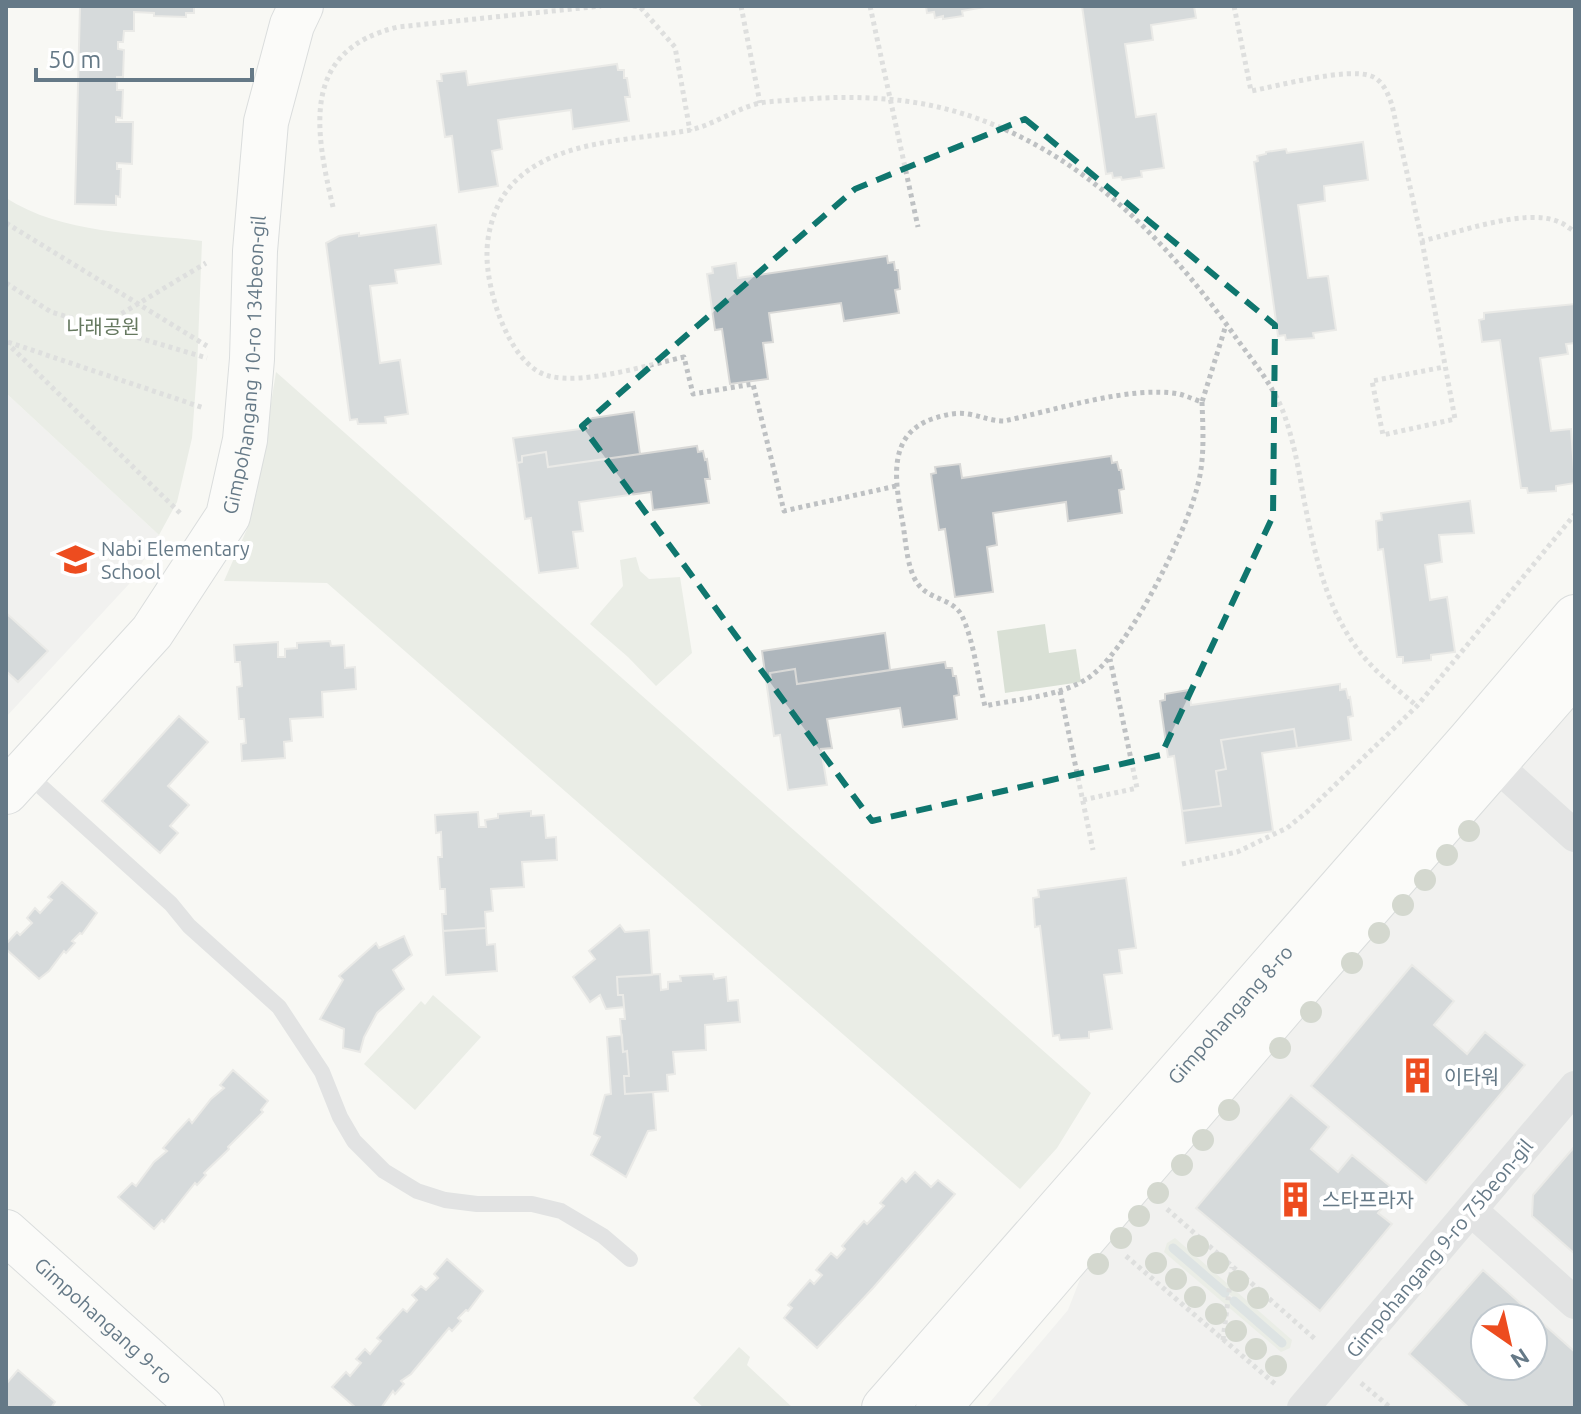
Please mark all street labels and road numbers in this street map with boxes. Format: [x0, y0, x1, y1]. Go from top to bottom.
street label: Gimpohangang 10-ro 134beon-gil [217, 214, 269, 516]
street label: Gimpohangang 8-ro [1162, 940, 1297, 1088]
street label: Gimpohangang 9-ro 75beon-gil [1341, 1134, 1537, 1362]
street label: Gimpohangang 9-ro [30, 1252, 178, 1388]

